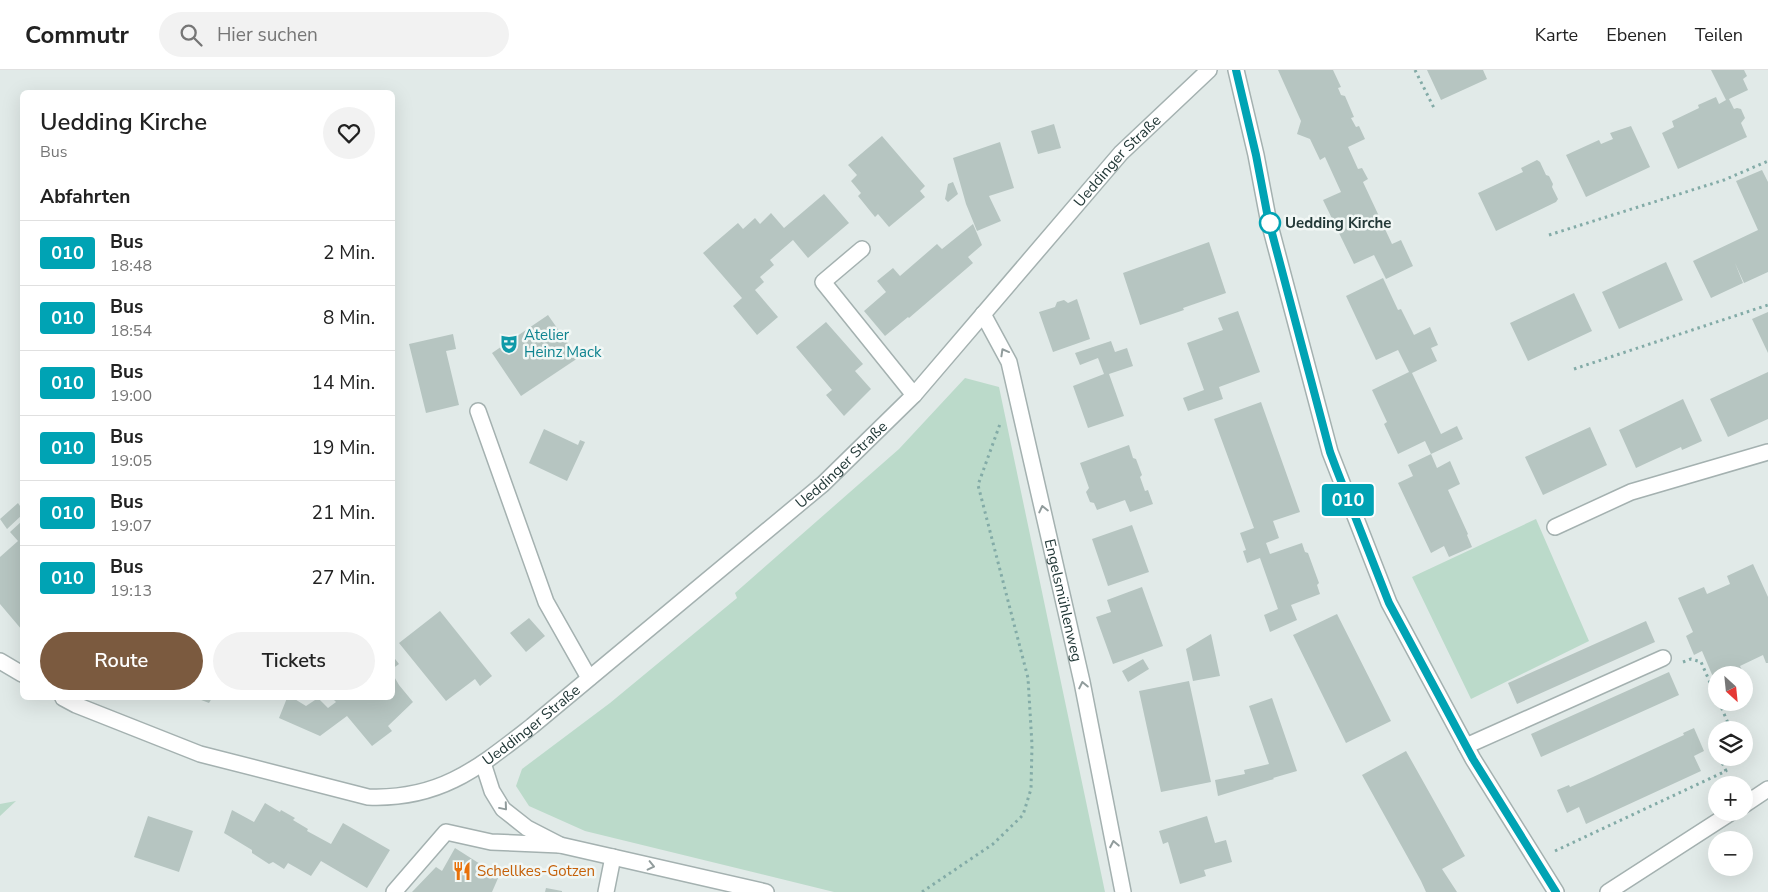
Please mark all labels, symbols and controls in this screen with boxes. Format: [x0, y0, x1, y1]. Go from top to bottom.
search box [159, 12, 509, 57]
text: Commutr [25, 19, 129, 51]
icon: search [177, 21, 205, 49]
text: Hier suchen [217, 22, 318, 48]
text: Karte [1535, 23, 1578, 47]
text: Ebenen [1606, 23, 1667, 47]
text: Teilen [1695, 23, 1743, 47]
text: Uedding Kirche [40, 106, 207, 138]
button: heart [323, 107, 375, 159]
street label: Ueddinger Straße [1069, 110, 1165, 211]
text: Bus [40, 141, 68, 163]
text: Abfahrten [40, 184, 130, 210]
marker: Uedding Kirche [1259, 212, 1281, 234]
place label: Uedding Kirche [1285, 213, 1391, 233]
text: Bus [110, 229, 143, 255]
text: 2 Min. [323, 240, 375, 266]
text: 010 [51, 241, 84, 265]
text: 18:48 [110, 255, 152, 277]
text: Bus [110, 294, 143, 320]
text: 8 Min. [323, 305, 375, 331]
text: 010 [51, 306, 84, 330]
text: 18:54 [110, 320, 152, 342]
place label: Atelier Heinz Mack [524, 325, 602, 362]
theatre icon: Atelier Heinz Mack [498, 333, 520, 355]
one-way arrow [1000, 348, 1010, 357]
text: Bus [110, 359, 143, 385]
text: 14 Min. [312, 370, 375, 396]
text: 010 [51, 371, 84, 395]
text: 19:00 [110, 385, 152, 407]
street label: Ueddinger Straße [791, 417, 892, 513]
text: Bus [110, 424, 143, 450]
text: 19 Min. [312, 435, 375, 461]
text: 010 [51, 436, 84, 460]
text: 19:05 [110, 450, 152, 472]
line badge: 010 [1319, 484, 1377, 516]
text: 010 [1332, 488, 1364, 512]
text: Bus [110, 489, 143, 515]
text: 21 Min. [312, 500, 375, 526]
text: 010 [51, 501, 84, 525]
one-way arrow [1038, 505, 1049, 514]
text: 19:07 [110, 515, 152, 537]
street label: Engelsmühlenweg [1040, 537, 1087, 664]
text: Bus [110, 554, 143, 580]
text: 27 Min. [312, 565, 375, 591]
text: 010 [51, 566, 84, 590]
text: 19:13 [110, 580, 152, 602]
button: Route [40, 632, 203, 690]
button: Tickets [213, 632, 375, 690]
north arrow [1708, 666, 1752, 711]
map controls [1708, 666, 1753, 876]
street label: Ueddinger Straße [478, 680, 584, 770]
one-way arrow [1078, 680, 1088, 689]
button: layers [1708, 721, 1753, 766]
button: + [1708, 776, 1753, 821]
one-way arrow [498, 801, 506, 810]
button: − [1708, 831, 1753, 876]
one-way arrow [1109, 840, 1120, 849]
restaurant icon: Schellkes-Gotzen [451, 860, 473, 882]
one-way arrow [647, 860, 656, 871]
place label: Schellkes-Gotzen [477, 861, 595, 881]

